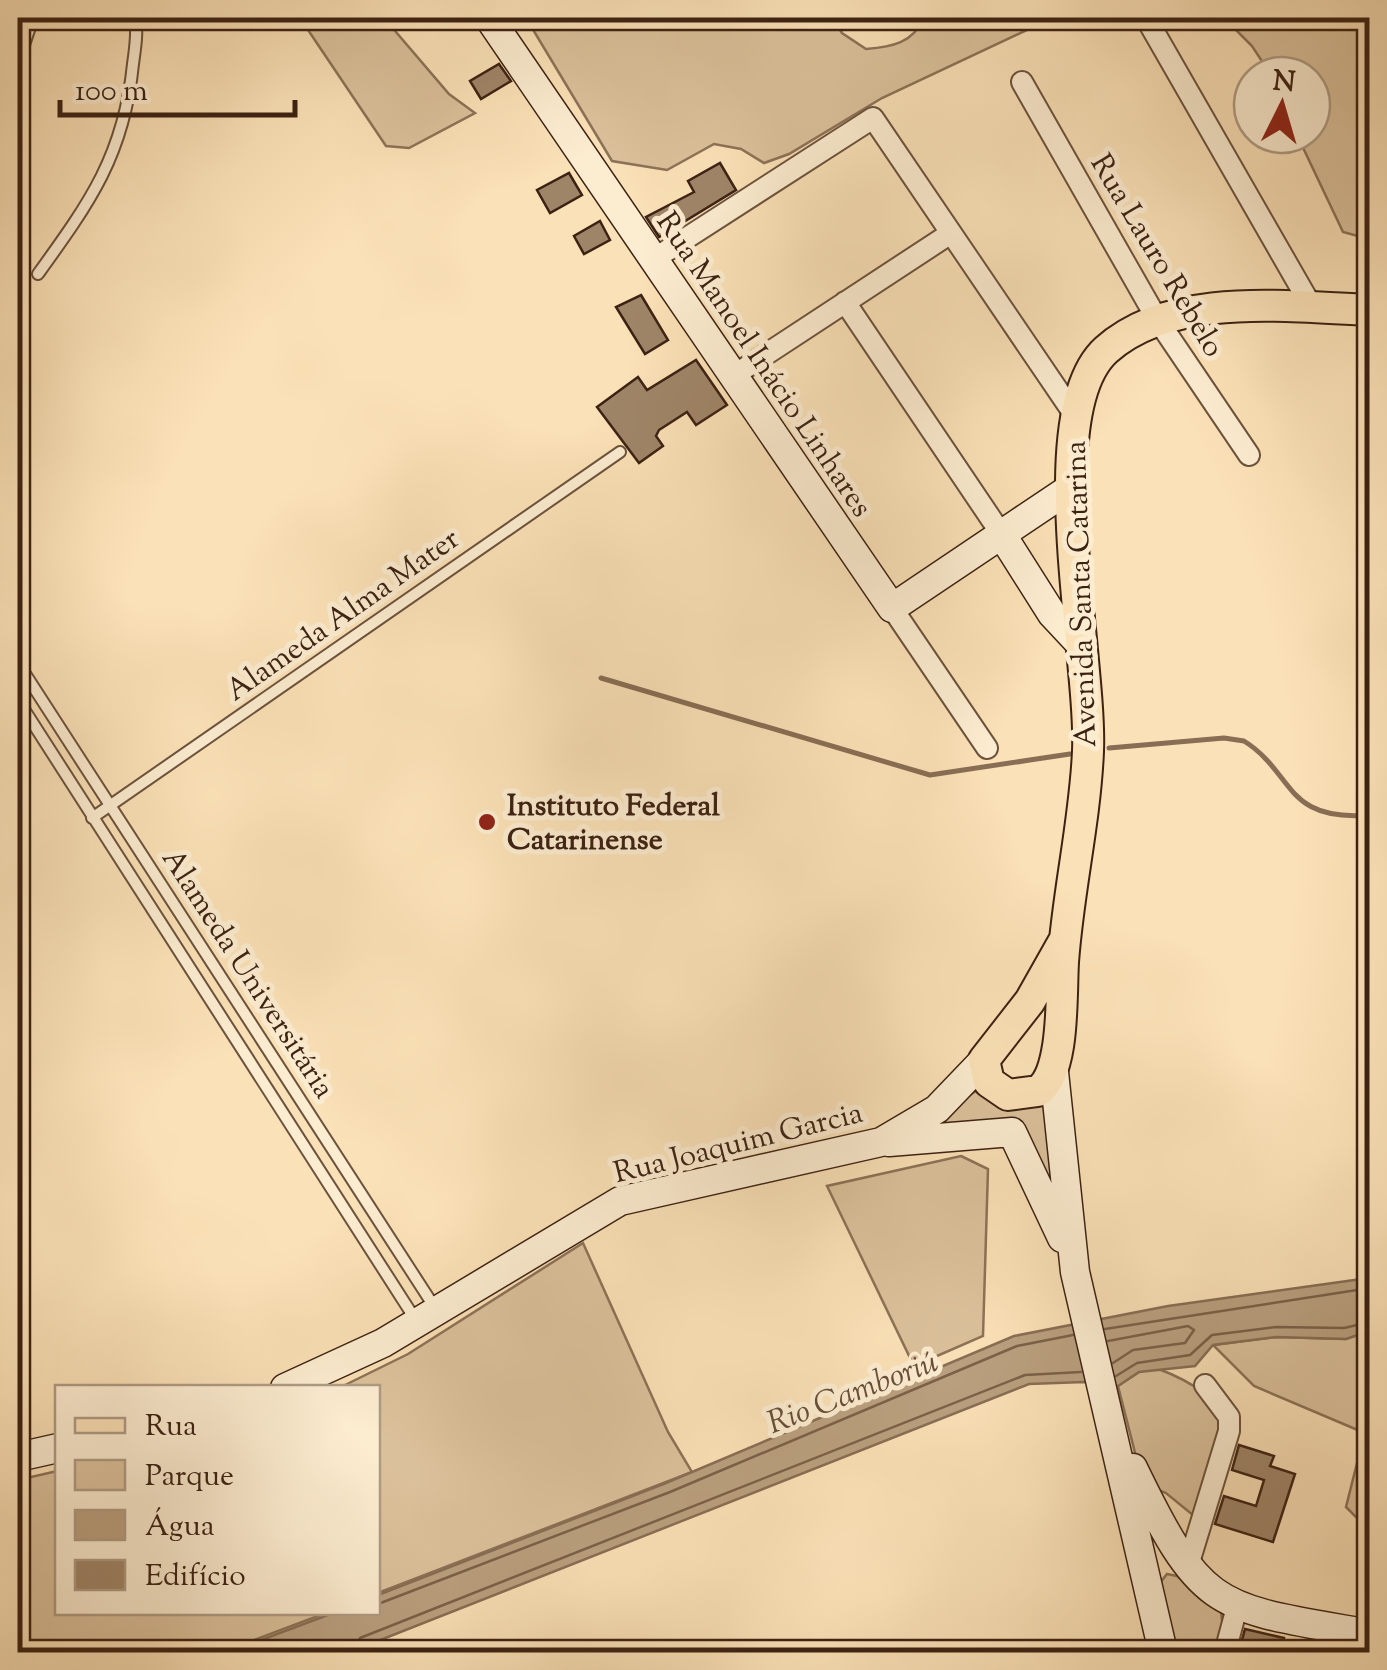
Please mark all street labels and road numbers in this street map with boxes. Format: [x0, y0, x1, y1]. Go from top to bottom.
street label: Rua Lauro Rebelo [1078, 147, 1234, 366]
street label: Rua Manoel Inácio Linhares [644, 204, 881, 527]
street label: Avenida Santa Catarina [1056, 440, 1109, 748]
street label: Alameda Alma Mater [218, 519, 469, 713]
street label: Alameda Universitária [150, 841, 344, 1108]
street label: Rua Joaquim Garcia [610, 1093, 868, 1196]

